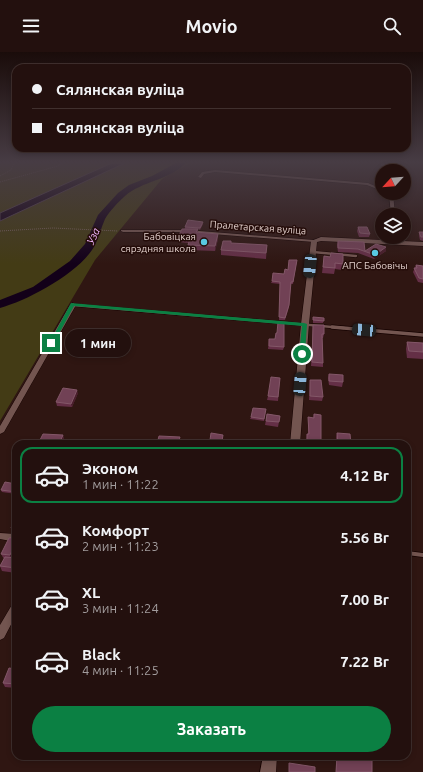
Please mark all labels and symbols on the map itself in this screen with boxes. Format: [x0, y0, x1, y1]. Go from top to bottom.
north arrow [375, 164, 411, 200]
street label: Пралетарская вуліца [209, 219, 307, 236]
water label: Уза [84, 226, 102, 247]
place label: Бабовіцкая сярэдняя школа [121, 231, 196, 254]
marker: Бабовіцкая сярэдняя школа [199, 237, 209, 247]
marker: АПС Бабовічы [370, 248, 380, 258]
car [303, 253, 317, 279]
place label: АПС Бабовічы [342, 260, 408, 271]
car [352, 323, 376, 337]
callout: 1 мин [65, 329, 131, 357]
route end [42, 334, 60, 352]
route start [293, 345, 311, 363]
car [293, 372, 307, 396]

